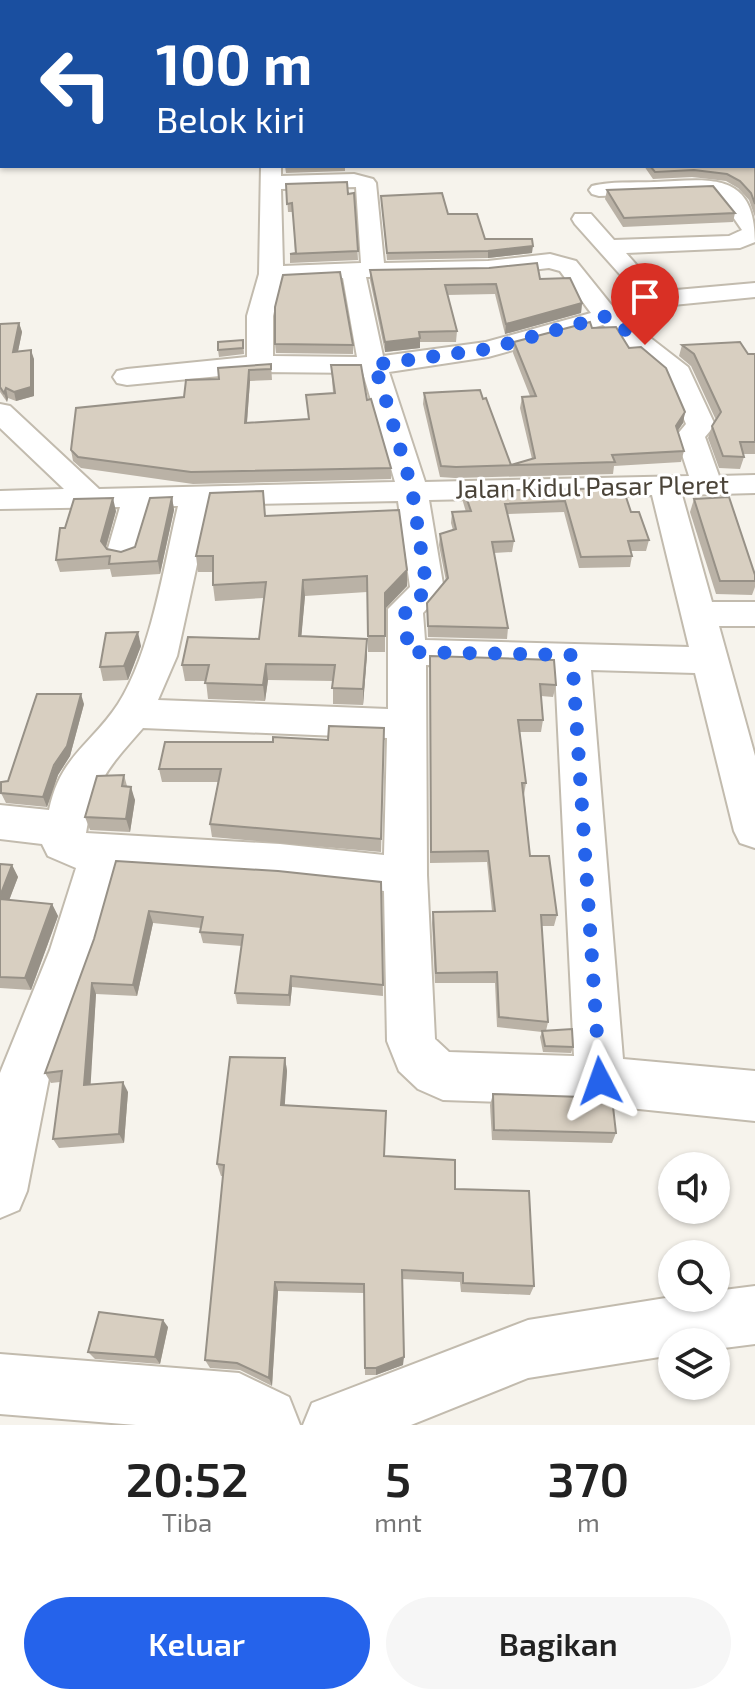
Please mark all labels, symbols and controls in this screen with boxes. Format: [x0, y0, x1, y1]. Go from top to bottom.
text: 100 m [156, 29, 312, 96]
icon: left [24, 32, 128, 136]
text: Belok kiri [156, 97, 305, 140]
pin [611, 263, 679, 345]
icon: arrive [623, 275, 667, 319]
street label: Jalan Kidul Pasar Pleret [455, 468, 729, 503]
position arrow [558, 1039, 642, 1123]
map controls [658, 1152, 730, 1400]
button: sound [658, 1152, 730, 1224]
button: search [658, 1240, 730, 1312]
button: layers [658, 1328, 730, 1400]
text: 20:52 [126, 1449, 248, 1507]
text: 5 [385, 1449, 411, 1507]
text: 370 [548, 1449, 629, 1507]
text: Tiba [162, 1506, 212, 1537]
text: mnt [374, 1506, 422, 1537]
text: m [577, 1506, 600, 1537]
button: Keluar [24, 1597, 370, 1689]
button: Bagikan [386, 1597, 731, 1689]

